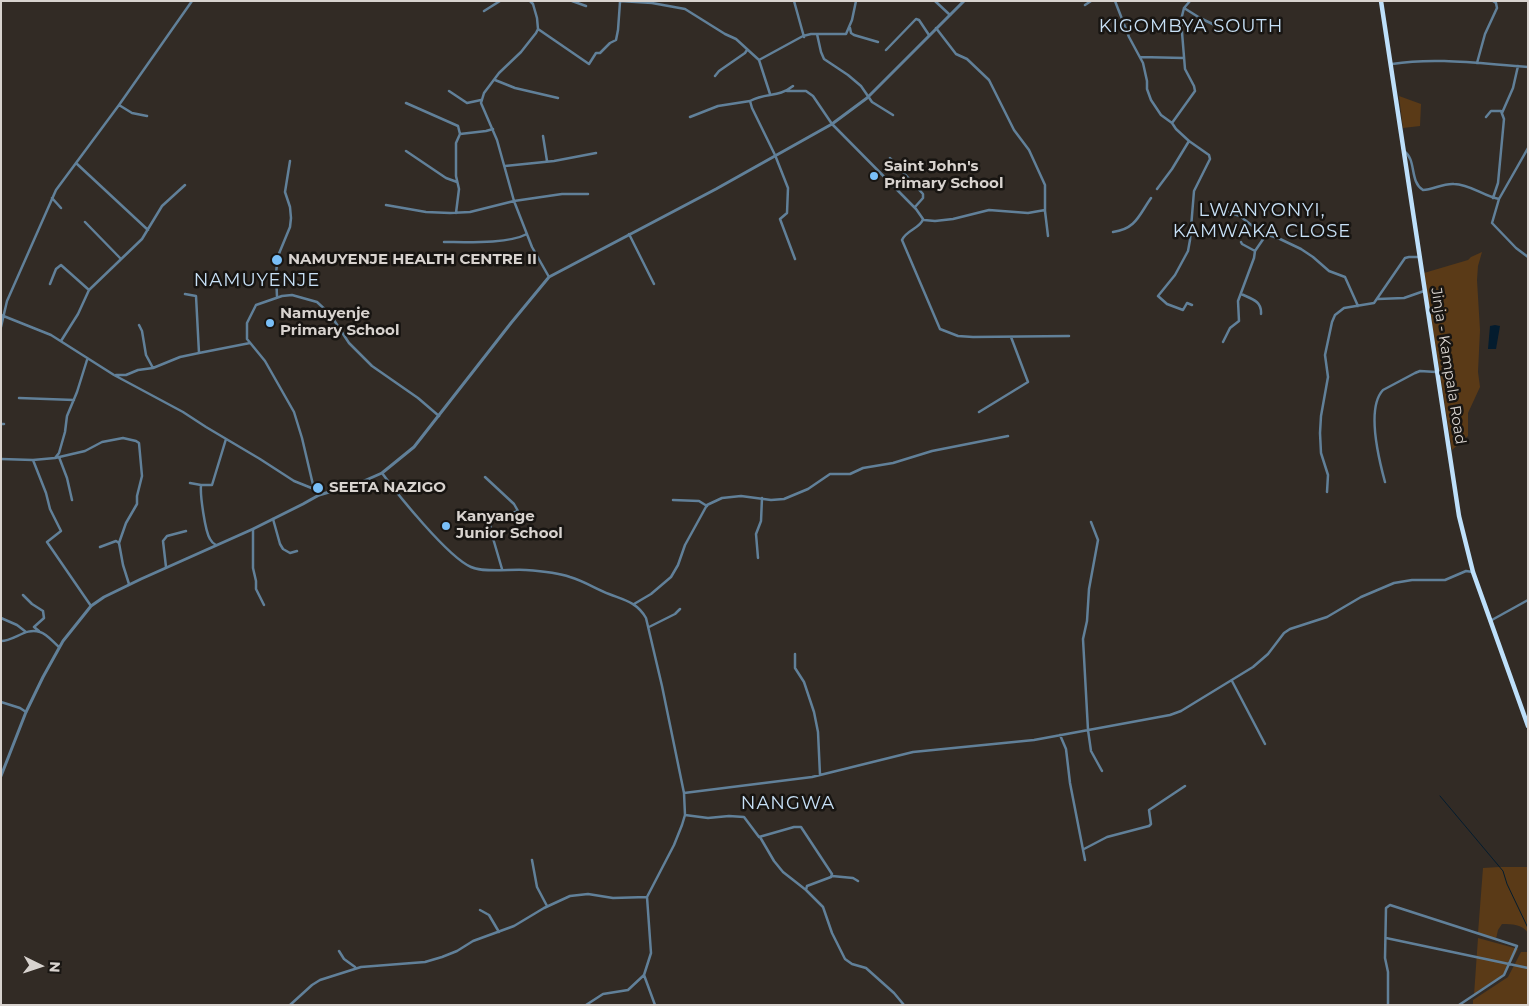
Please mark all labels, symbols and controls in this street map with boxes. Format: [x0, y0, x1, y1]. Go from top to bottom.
district label: KIGOMBYA SOUTH [1097, 16, 1285, 38]
place label: Saint John's Primary School [884, 158, 1003, 193]
marker: Saint John's Primary School [868, 170, 880, 182]
district label: LWANYONYI, KAMWAKA CLOSE [1171, 200, 1353, 242]
place label: NAMUYENJE HEALTH CENTRE II [288, 251, 537, 269]
marker: NAMUYENJE HEALTH CENTRE II [270, 253, 284, 267]
district label: NAMUYENJE [193, 270, 321, 292]
street label: Jinja - Kampala Road [1427, 286, 1469, 446]
place label: Namuyenje Primary School [280, 305, 399, 340]
marker: Namuyenje Primary School [264, 317, 276, 329]
place label: SEETA NAZIGO [329, 479, 446, 497]
marker: SEETA NAZIGO [311, 481, 325, 495]
place label: Kanyange Junior School [456, 508, 563, 543]
marker: Kanyange Junior School [440, 520, 452, 532]
district label: NANGWA [740, 793, 836, 815]
north arrow [15, 941, 65, 991]
text: N [46, 961, 64, 973]

